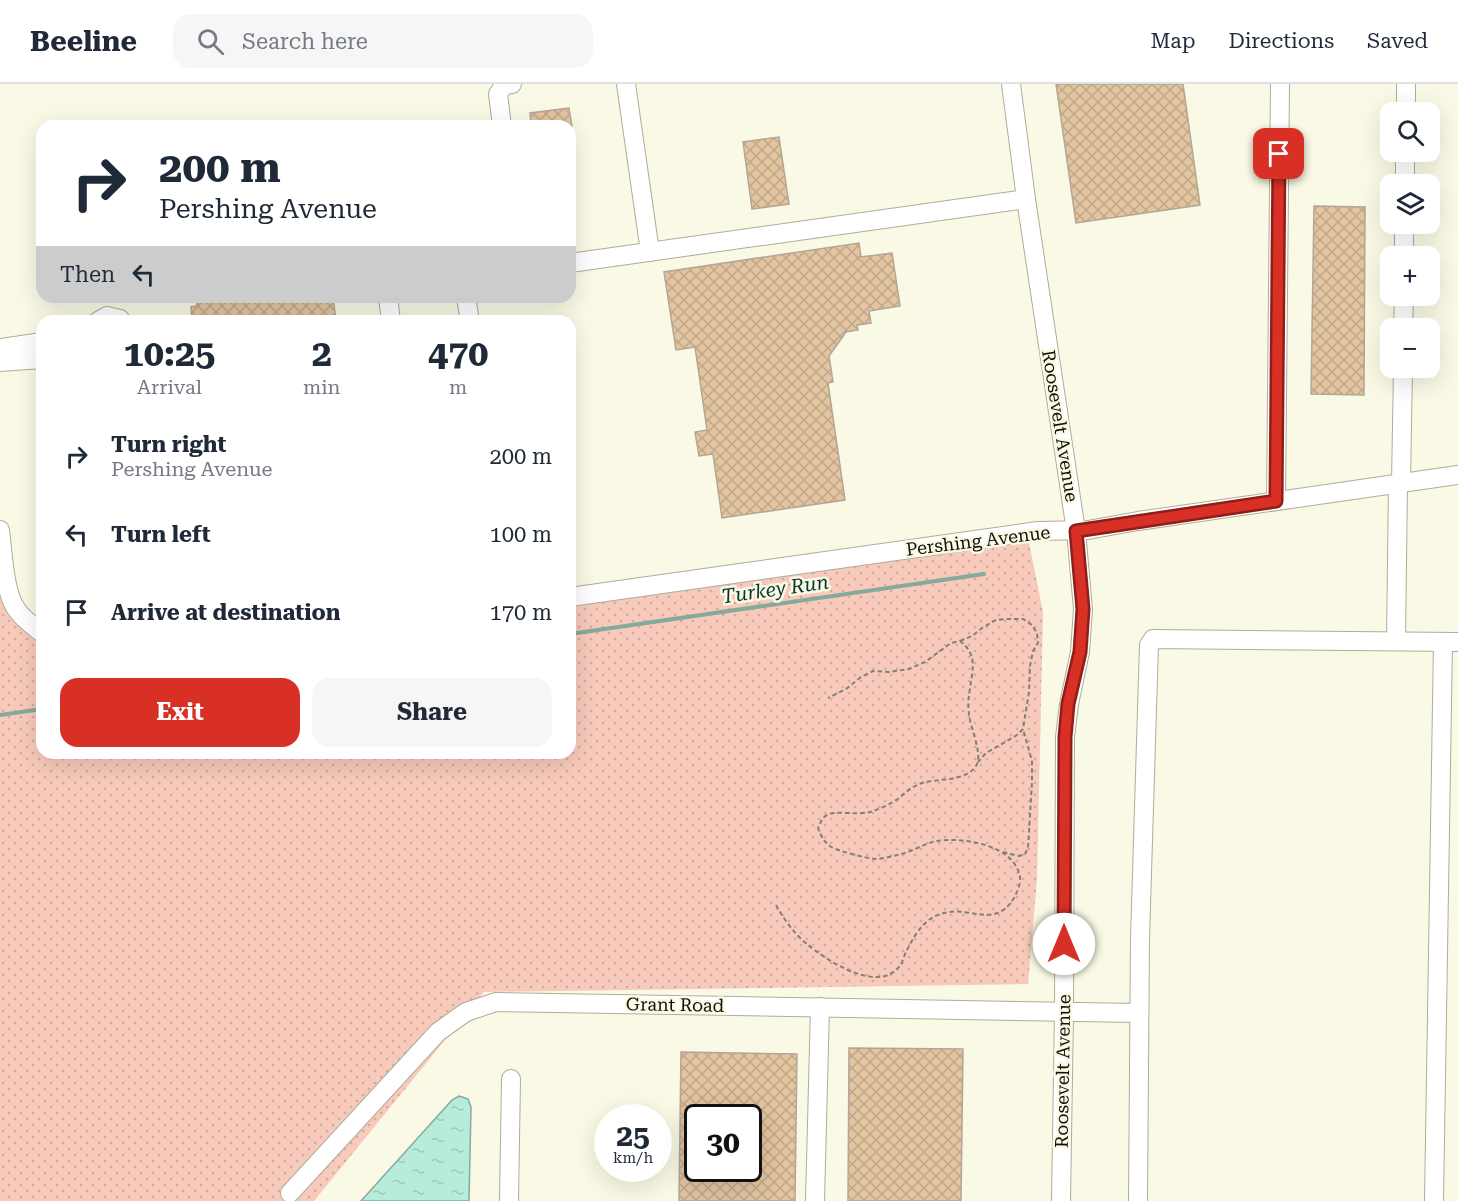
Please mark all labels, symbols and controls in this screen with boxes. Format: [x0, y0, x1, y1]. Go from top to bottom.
search box [173, 14, 593, 68]
text: Beeline [30, 25, 137, 58]
icon: search [194, 25, 227, 58]
text: Search here [242, 29, 368, 54]
text: Map [1151, 29, 1195, 53]
text: Directions [1228, 29, 1334, 53]
text: Saved [1367, 29, 1428, 53]
map controls [1380, 102, 1440, 378]
button: search [1380, 102, 1440, 162]
pin [1253, 128, 1304, 179]
icon: arrive [1262, 137, 1295, 170]
text: 200 m [159, 143, 281, 192]
icon: right [60, 144, 138, 222]
button: layers [1380, 174, 1440, 234]
text: Pershing Avenue [159, 193, 377, 225]
button: + [1380, 246, 1440, 306]
icon: left [127, 258, 160, 291]
text: Then [60, 262, 115, 287]
button: − [1380, 318, 1440, 378]
text: 10:25 [124, 333, 215, 375]
text: 2 [312, 333, 332, 375]
text: 470 [428, 333, 488, 375]
street label: Roosevelt Avenue [1038, 348, 1083, 504]
text: Arrival [137, 375, 202, 399]
text: min [303, 375, 340, 399]
text: m [449, 375, 467, 399]
text: Turn right [111, 432, 226, 457]
icon: right [60, 440, 93, 473]
text: 200 m [489, 444, 552, 469]
text: Pershing Avenue [111, 457, 272, 481]
icon: left [60, 518, 93, 551]
street label: Pershing Avenue [905, 521, 1051, 560]
text: Turn left [111, 522, 211, 547]
text: 100 m [489, 522, 552, 547]
water label: Turkey Run [720, 570, 830, 608]
icon: arrive [60, 596, 93, 629]
text: Arrive at destination [111, 600, 340, 625]
text: 170 m [489, 600, 552, 625]
button: Exit [60, 678, 300, 747]
button: Share [312, 678, 552, 747]
position arrow [1032, 912, 1096, 976]
street label: Grant Road [626, 993, 725, 1016]
street label: Roosevelt Avenue [1051, 994, 1074, 1148]
speed limit sign: 30 [684, 1104, 762, 1182]
text: 25 [616, 1118, 650, 1153]
text: km/h [613, 1149, 653, 1167]

